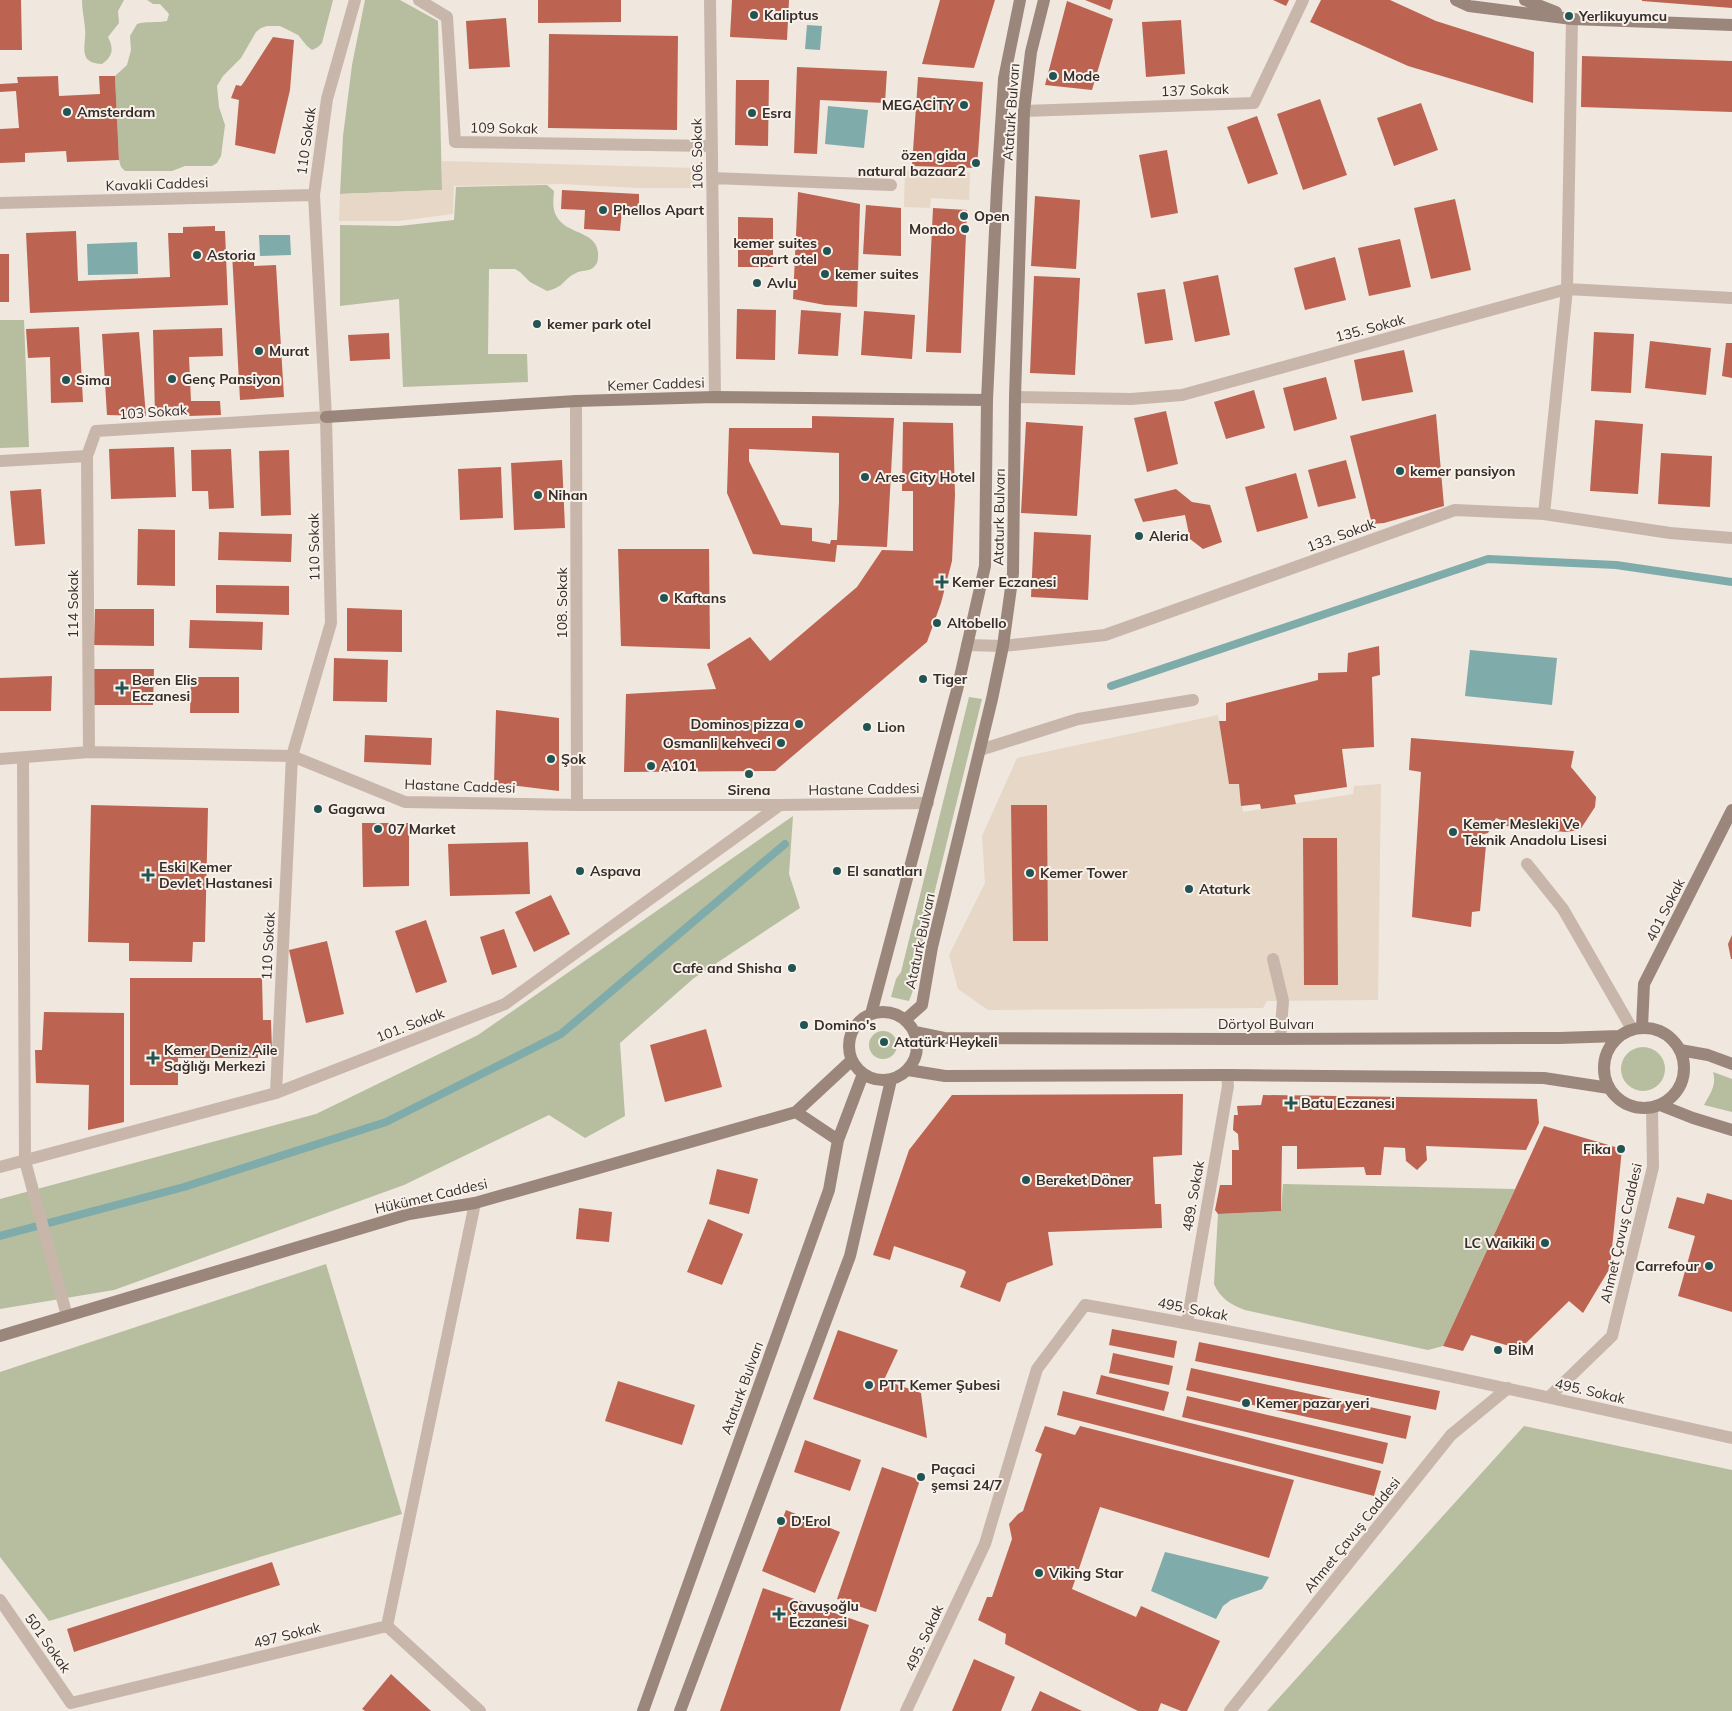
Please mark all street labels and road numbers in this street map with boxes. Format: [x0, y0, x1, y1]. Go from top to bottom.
street label: Ataturk Bulvarı [999, 63, 1023, 161]
street label: 137 Sokak [1161, 80, 1230, 100]
street label: 110 Sokak [292, 105, 320, 176]
street label: 106. Sokak [687, 117, 707, 190]
street label: 109 Sokak [470, 118, 539, 138]
street label: Kavakli Caddesi [105, 173, 209, 195]
street label: 135. Sokak [1333, 310, 1408, 346]
street label: Kemer Caddesi [607, 373, 705, 395]
street label: 103 Sokak [118, 401, 188, 423]
street label: Ataturk Bulvarı [989, 468, 1009, 566]
street label: 110 Sokak [304, 512, 324, 581]
street label: 133. Sokak [1304, 514, 1378, 556]
street label: 108. Sokak [553, 566, 571, 639]
street label: 114 Sokak [64, 569, 82, 638]
street label: Hastane Caddesi [404, 775, 516, 797]
street label: Hastane Caddesi [808, 779, 920, 799]
street label: 401 Sokak [1641, 875, 1689, 945]
street label: Ataturk Bulvarı [901, 891, 939, 991]
street label: 110 Sokak [257, 911, 279, 981]
street label: 101. Sokak [373, 1004, 447, 1046]
street label: Dörtyol Bulvarı [1218, 1015, 1314, 1033]
street label: 489. Sokak [1178, 1158, 1208, 1233]
street label: Ahmet Çavuş Caddesi [1596, 1161, 1646, 1305]
street label: Hükümet Caddesi [373, 1174, 489, 1218]
street label: 495. Sokak [1156, 1293, 1231, 1325]
street label: Ataturk Bulvarı [717, 1339, 767, 1437]
street label: 495. Sokak [1553, 1374, 1628, 1408]
street label: Ahmet Çavuş Caddesi [1300, 1474, 1404, 1596]
street label: 495. Sokak [901, 1601, 948, 1674]
street label: 501 Sokak [21, 1610, 75, 1677]
street label: 497 Sokak [252, 1618, 323, 1652]

